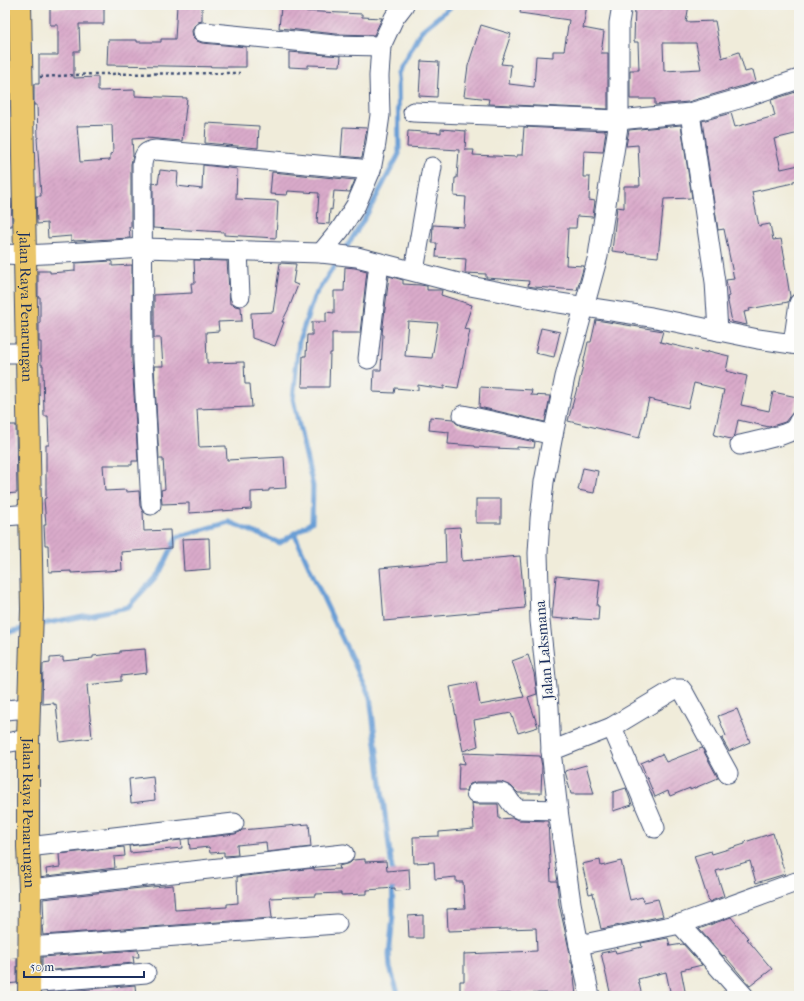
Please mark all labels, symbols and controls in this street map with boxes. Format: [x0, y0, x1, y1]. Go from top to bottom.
street label: Jalan Raya Penarungan [15, 231, 36, 383]
street label: Jalan Laksmana [531, 599, 557, 701]
street label: Jalan Raya Penarungan [19, 737, 39, 889]
scale bar [24, 953, 144, 979]
text: 50 m [30, 960, 54, 974]

